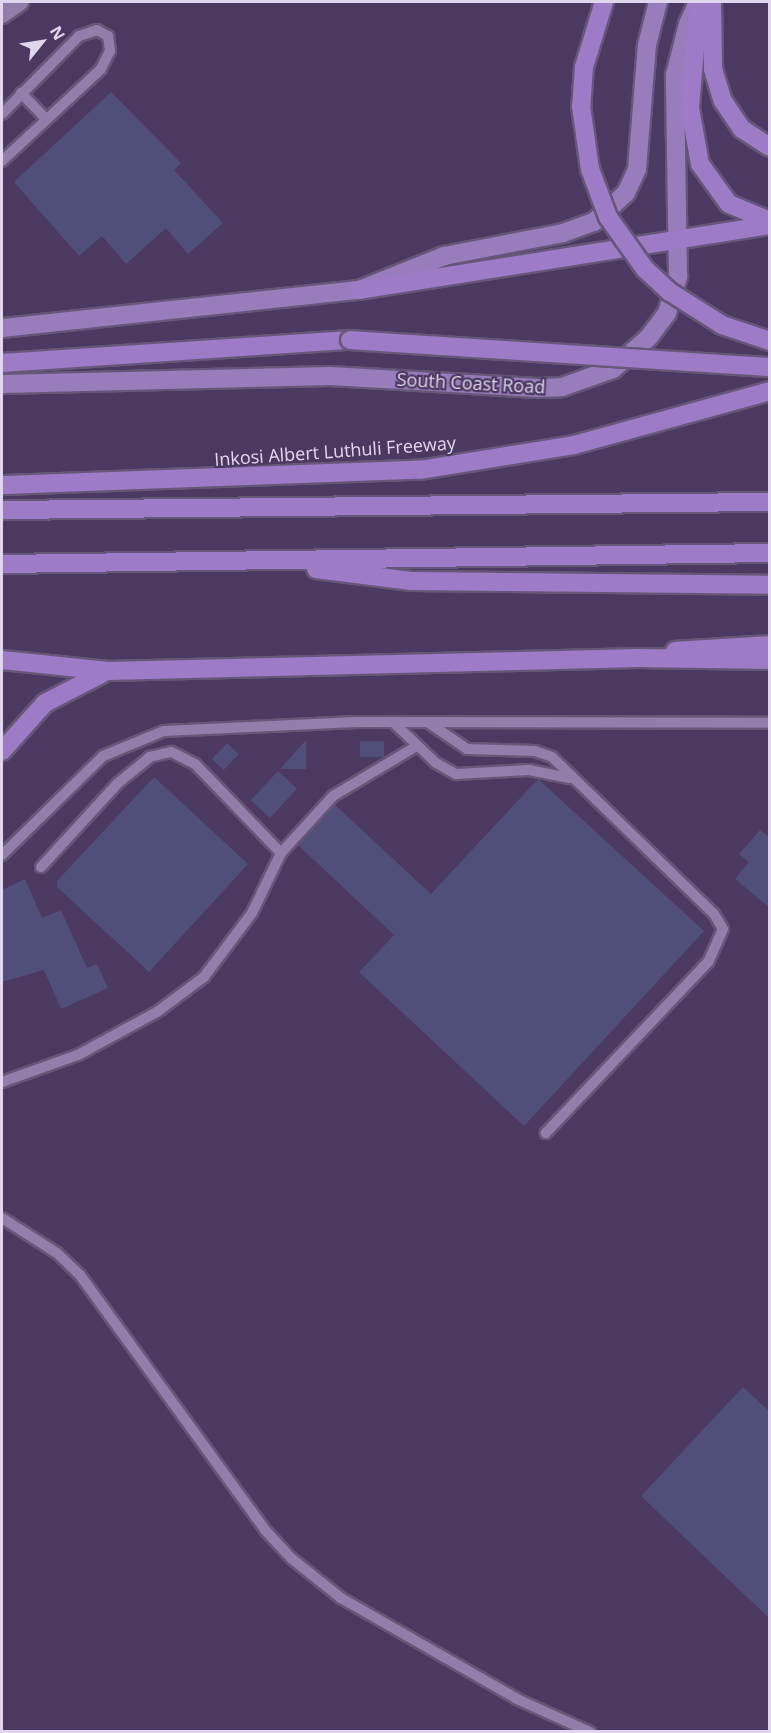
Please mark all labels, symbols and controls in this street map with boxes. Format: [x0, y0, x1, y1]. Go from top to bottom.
north arrow [12, 12, 72, 72]
text: N [45, 22, 70, 44]
street label: South Coast Road [396, 368, 546, 398]
street label: Inkosi Albert Luthuli Freeway [213, 432, 457, 470]

